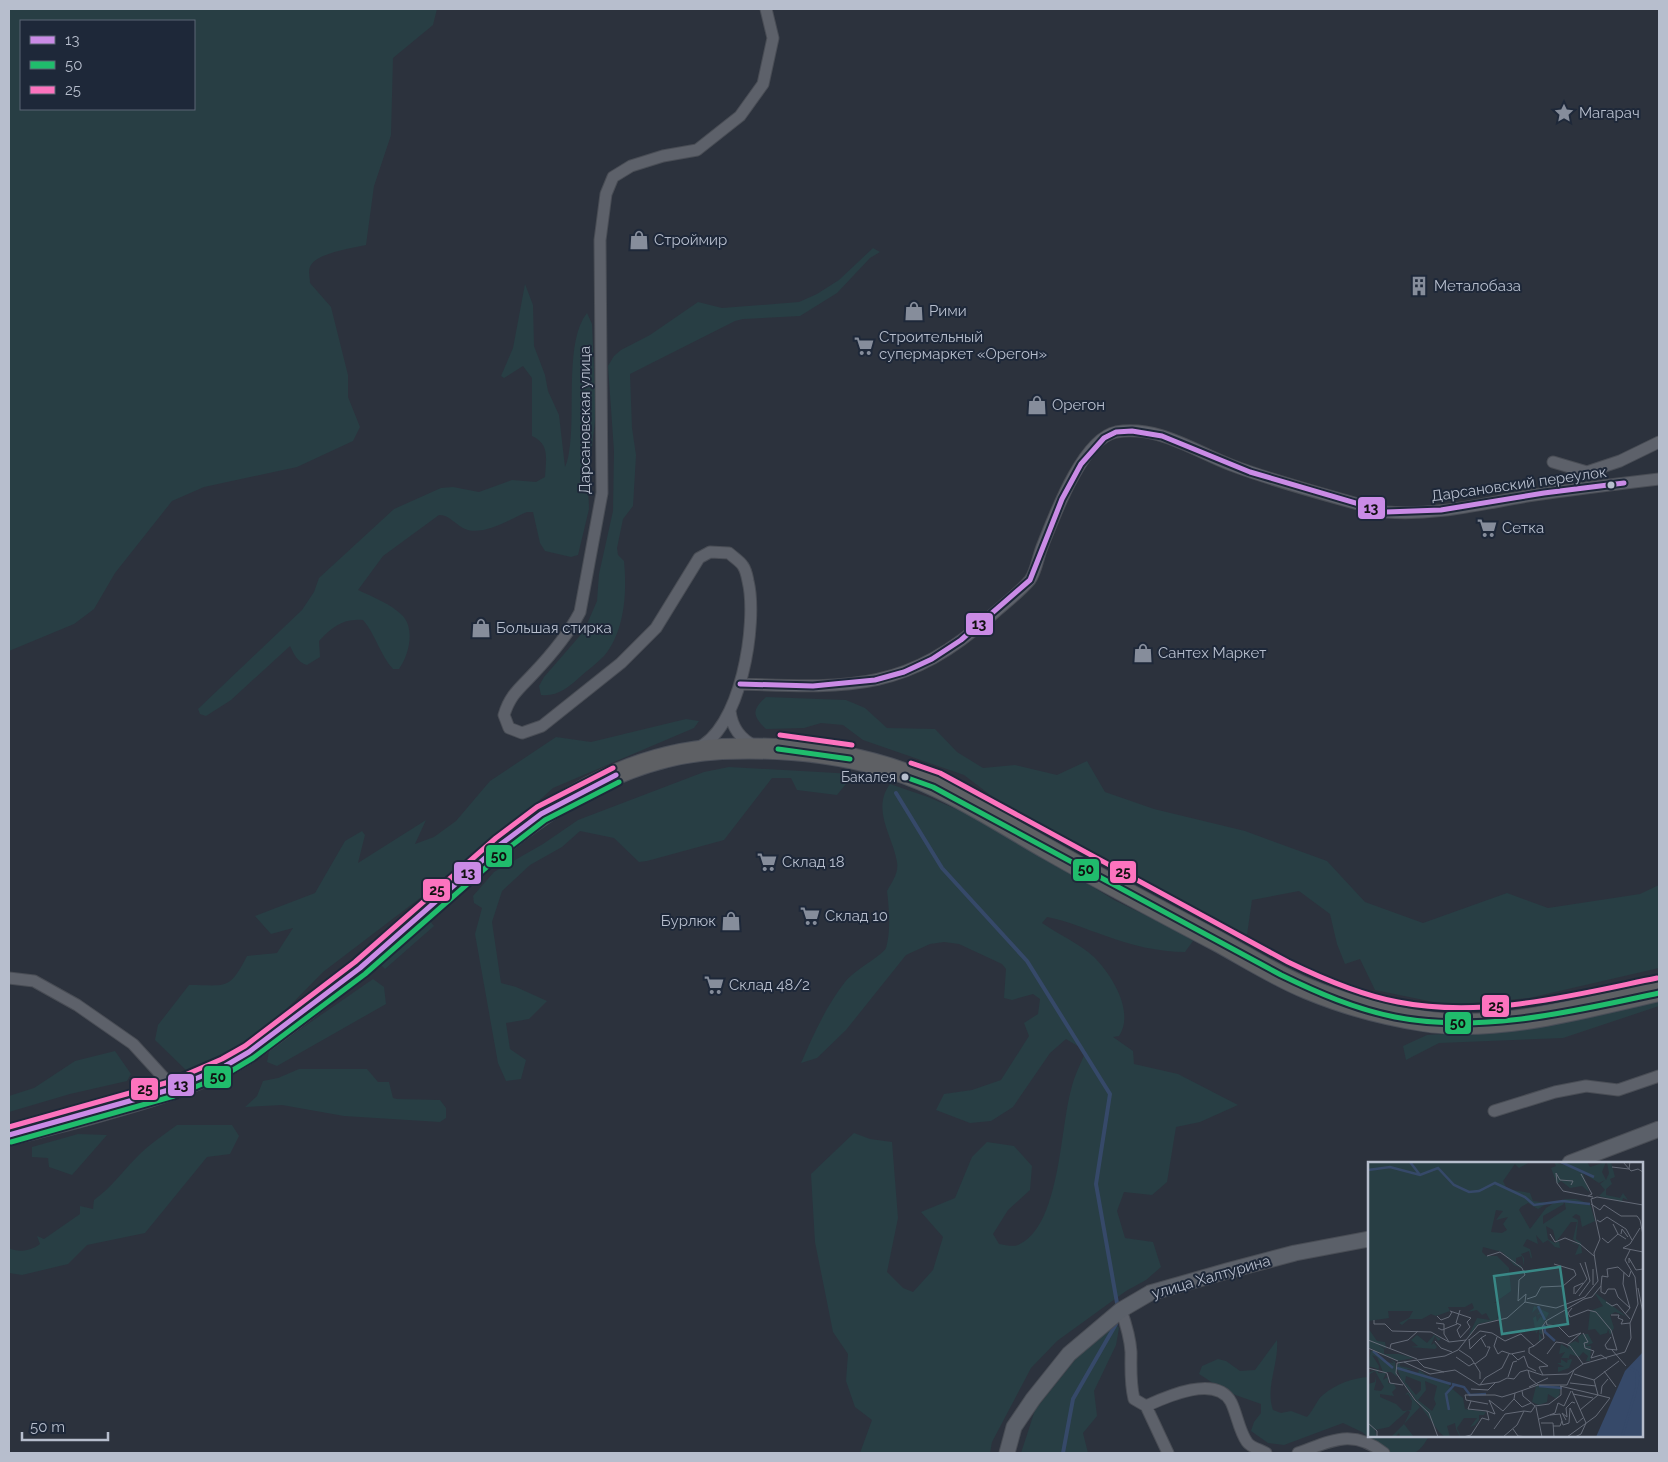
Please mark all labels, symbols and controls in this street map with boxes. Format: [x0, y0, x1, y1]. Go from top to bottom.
legend [20, 20, 195, 110]
text: 13 [65, 31, 79, 49]
text: 50 [65, 56, 82, 74]
text: 25 [65, 81, 81, 99]
place icon: Магарач [1553, 102, 1575, 124]
place label: Магарач [1579, 104, 1640, 122]
shop icon: Строймир [628, 229, 650, 251]
place label: Строймир [654, 231, 727, 249]
building icon: Металобаза [1408, 275, 1430, 297]
place label: Металобаза [1434, 277, 1521, 295]
shop icon: Рими [903, 300, 925, 322]
place label: Рими [929, 302, 967, 320]
place label: Строительный супермаркет «Орегон» [879, 328, 1047, 363]
supermarket icon: Строительный супермаркет «Орегон» [853, 335, 875, 357]
street label: Дарсановская улица [576, 346, 594, 494]
shop icon: Орегон [1026, 394, 1048, 416]
place label: Орегон [1052, 396, 1105, 414]
street label: Дарсановский переулок [1430, 463, 1608, 505]
unlabelled marker [1606, 480, 1616, 490]
line badge: 13 [1357, 496, 1386, 520]
text: 13 [1364, 500, 1379, 516]
supermarket icon: Сетка [1476, 517, 1498, 539]
place label: Сетка [1502, 519, 1544, 537]
line badge: 13 [965, 612, 994, 636]
text: 13 [972, 616, 987, 632]
shop icon: Большая стирка [470, 617, 492, 639]
place label: Большая стирка [496, 619, 612, 637]
shop icon: Сантех Маркет [1132, 642, 1154, 664]
place label: Сантех Маркет [1158, 644, 1266, 662]
place label: Бакалея [841, 769, 896, 785]
marker: Бакалея [900, 772, 910, 782]
line badge: 50 [485, 844, 513, 868]
text: 50 [491, 848, 507, 864]
supermarket icon: Склад 18 [756, 851, 778, 873]
place label: Склад 18 [782, 853, 845, 871]
line badge: 50 [1072, 858, 1100, 882]
line badge: 25 [1109, 860, 1137, 884]
line badge: 13 [453, 861, 482, 885]
text: 50 [1078, 861, 1094, 877]
text: 25 [1115, 864, 1131, 880]
text: 13 [461, 865, 476, 881]
line badge: 25 [422, 878, 451, 902]
text: 25 [429, 882, 445, 898]
supermarket icon: Склад 10 [799, 905, 821, 927]
place label: Склад 10 [825, 907, 888, 925]
shop icon: Бурлюк [720, 910, 742, 932]
place label: Бурлюк [661, 912, 716, 930]
supermarket icon: Склад 48/2 [703, 974, 725, 996]
place label: Склад 48/2 [729, 976, 810, 994]
line badge: 25 [1481, 994, 1510, 1018]
text: 25 [1488, 998, 1504, 1014]
line badge: 50 [1444, 1011, 1472, 1035]
text: 50 [1450, 1015, 1466, 1031]
line badge: 50 [203, 1065, 232, 1089]
text: 50 [210, 1069, 226, 1085]
line badge: 13 [167, 1073, 195, 1097]
line badge: 25 [130, 1077, 159, 1101]
text: 13 [174, 1077, 189, 1093]
text: 25 [137, 1081, 153, 1097]
inset map [1368, 1162, 1643, 1437]
street label: улица Халтурина [1150, 1251, 1272, 1303]
scale bar [22, 1410, 109, 1442]
text: 50 m [30, 1418, 65, 1436]

